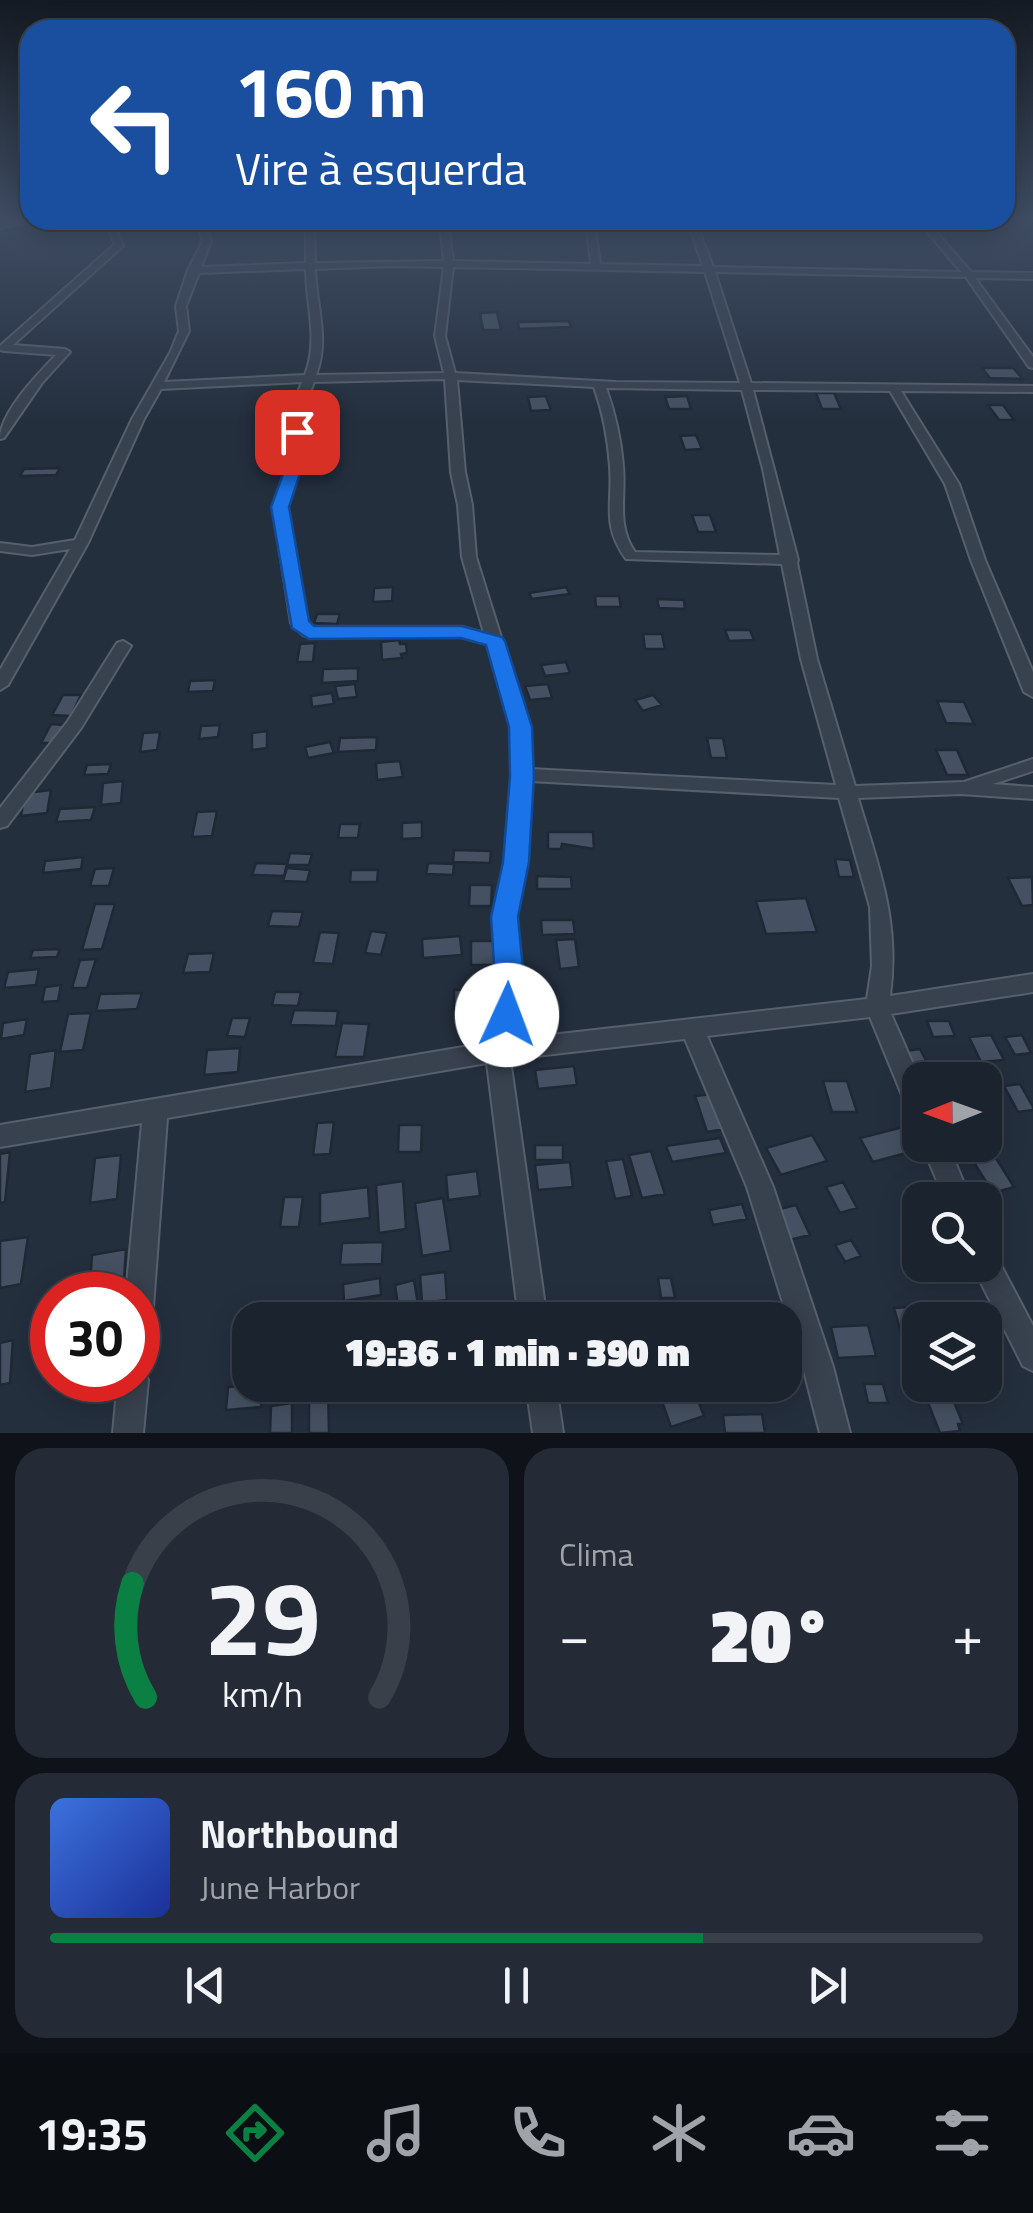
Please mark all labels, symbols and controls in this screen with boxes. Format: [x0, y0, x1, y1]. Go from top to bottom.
text: 160 m [235, 38, 427, 144]
icon: left [70, 60, 200, 190]
text: Vire à esquerda [235, 134, 527, 202]
pin [255, 390, 340, 475]
icon: arrive [270, 405, 325, 460]
position arrow [455, 963, 559, 1067]
north arrow [902, 1062, 1002, 1162]
map controls [902, 1062, 1002, 1402]
button: search [902, 1182, 1002, 1282]
speed limit sign: 30 [30, 1272, 160, 1402]
button: layers [902, 1302, 1002, 1402]
text: 19:36 · 1 min · 390 m [344, 1323, 690, 1381]
text: Clima [559, 1530, 634, 1578]
text: 29 [204, 1537, 320, 1695]
text: 20° [709, 1577, 833, 1691]
text: − [559, 1593, 590, 1676]
text: + [952, 1593, 983, 1676]
text: km/h [222, 1666, 302, 1721]
text: Northbound [200, 1805, 399, 1863]
text: June Harbor [200, 1863, 360, 1911]
icon: previous [178, 1958, 233, 2013]
icon: pause [489, 1958, 544, 2013]
icon: next [800, 1958, 855, 2013]
icon: directions [220, 2098, 290, 2168]
icon: music [361, 2098, 431, 2168]
icon: phone [503, 2098, 573, 2168]
icon: climate [644, 2098, 714, 2168]
icon: car [786, 2098, 856, 2168]
icon: filters [927, 2098, 997, 2168]
text: 19:35 [36, 2099, 148, 2167]

